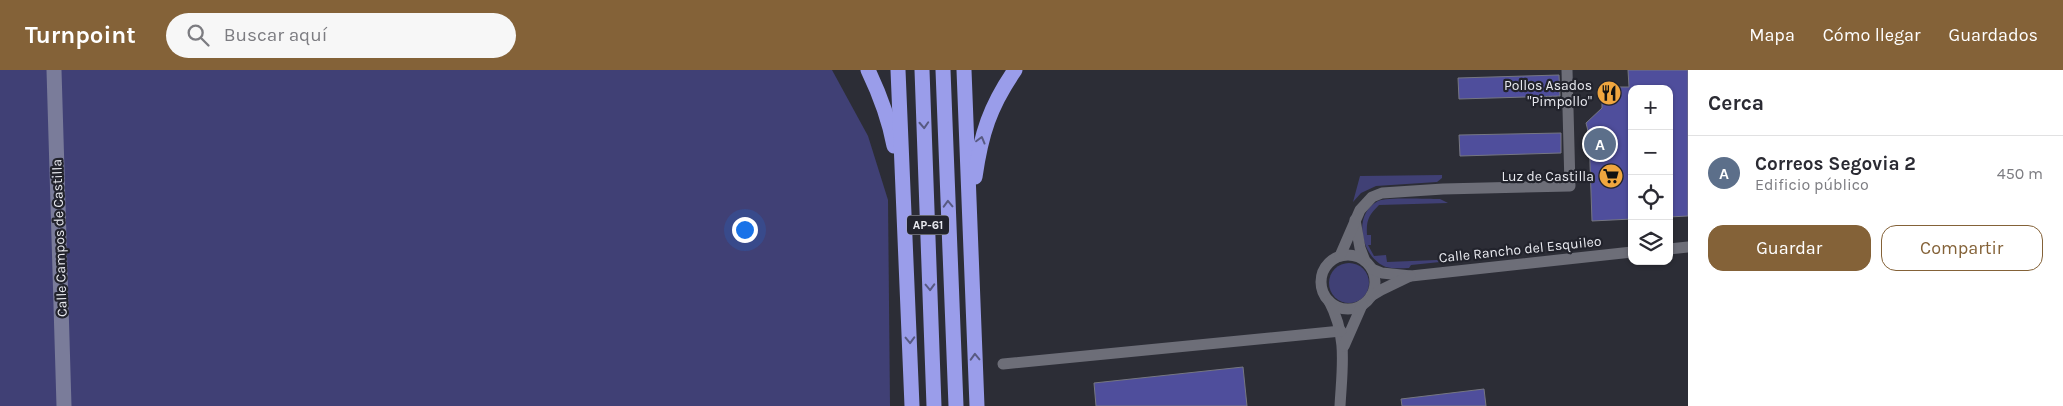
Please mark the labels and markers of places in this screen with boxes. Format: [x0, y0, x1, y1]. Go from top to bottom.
place label: Pollos Asados "Pimpollo" [1504, 77, 1592, 110]
restaurant icon: Pollos Asados "Pimpollo" [1596, 80, 1622, 106]
pin: A [1584, 125, 1616, 163]
supermarket icon: Luz de Castilla [1598, 163, 1624, 189]
place label: Luz de Castilla [1502, 168, 1594, 185]

